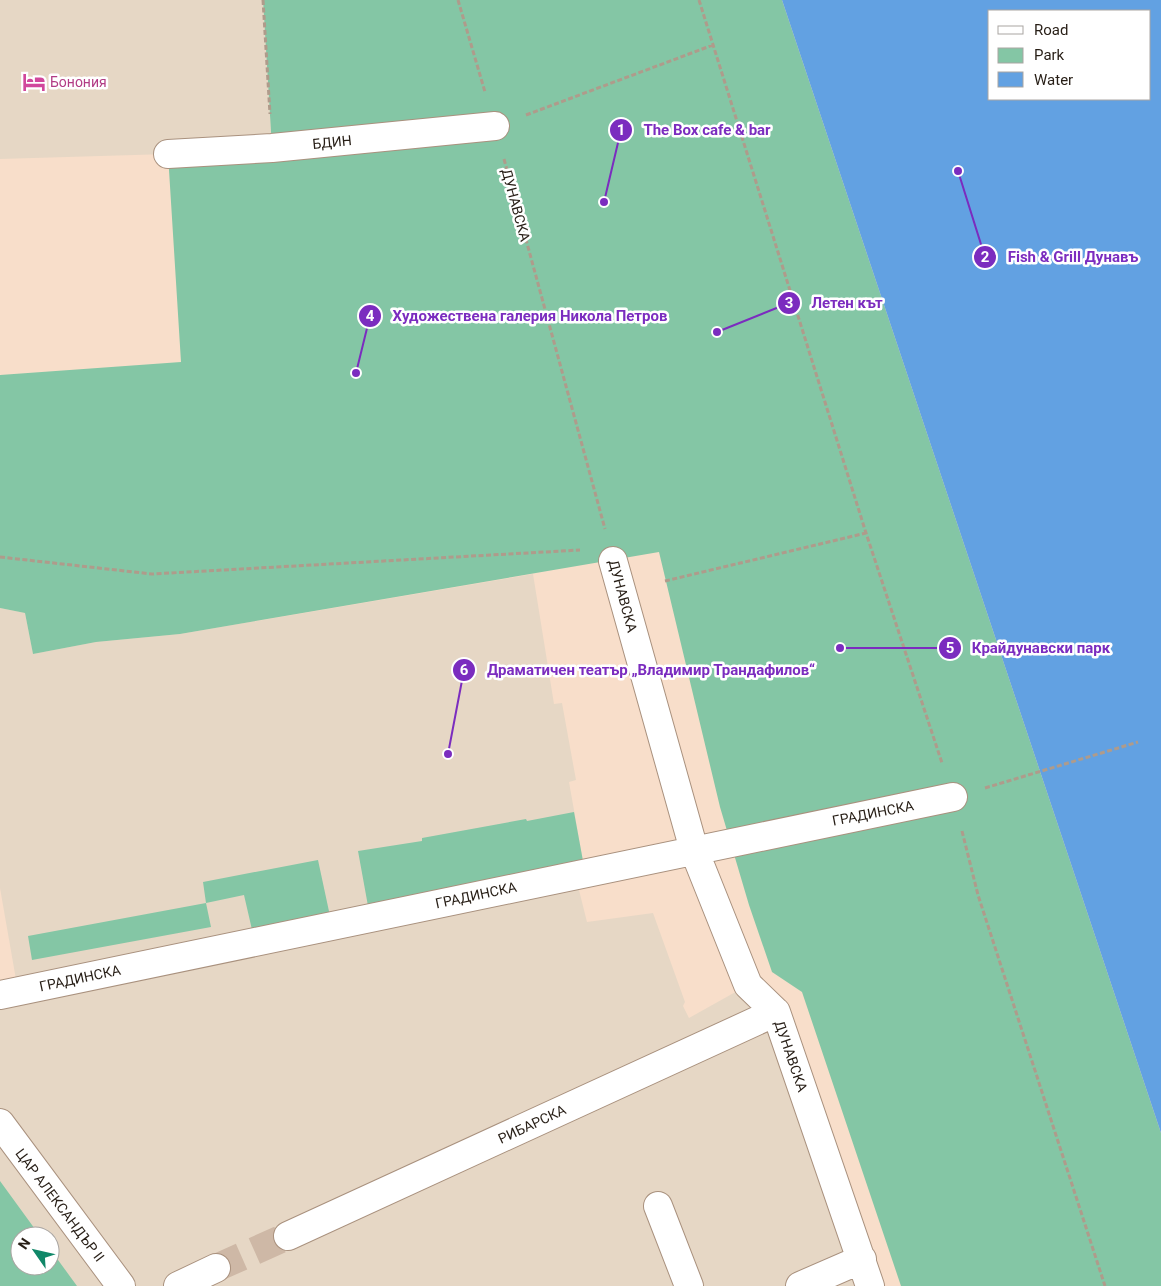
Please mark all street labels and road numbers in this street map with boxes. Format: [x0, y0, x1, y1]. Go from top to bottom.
street label: БДИН [312, 132, 352, 152]
street label: ДУНАВСКА [499, 167, 533, 243]
street label: ДУНАВСКА [606, 558, 640, 634]
street label: ГРАДИНСКА [831, 797, 915, 829]
street label: ГРАДИНСКА [434, 879, 518, 911]
street label: ГРАДИНСКА [38, 962, 122, 994]
street label: ДУНАВСКА [771, 1018, 811, 1094]
street label: РИБАРСКА [496, 1101, 568, 1147]
street label: ЦАР АЛЕКСАНДЪР II [12, 1145, 108, 1265]

